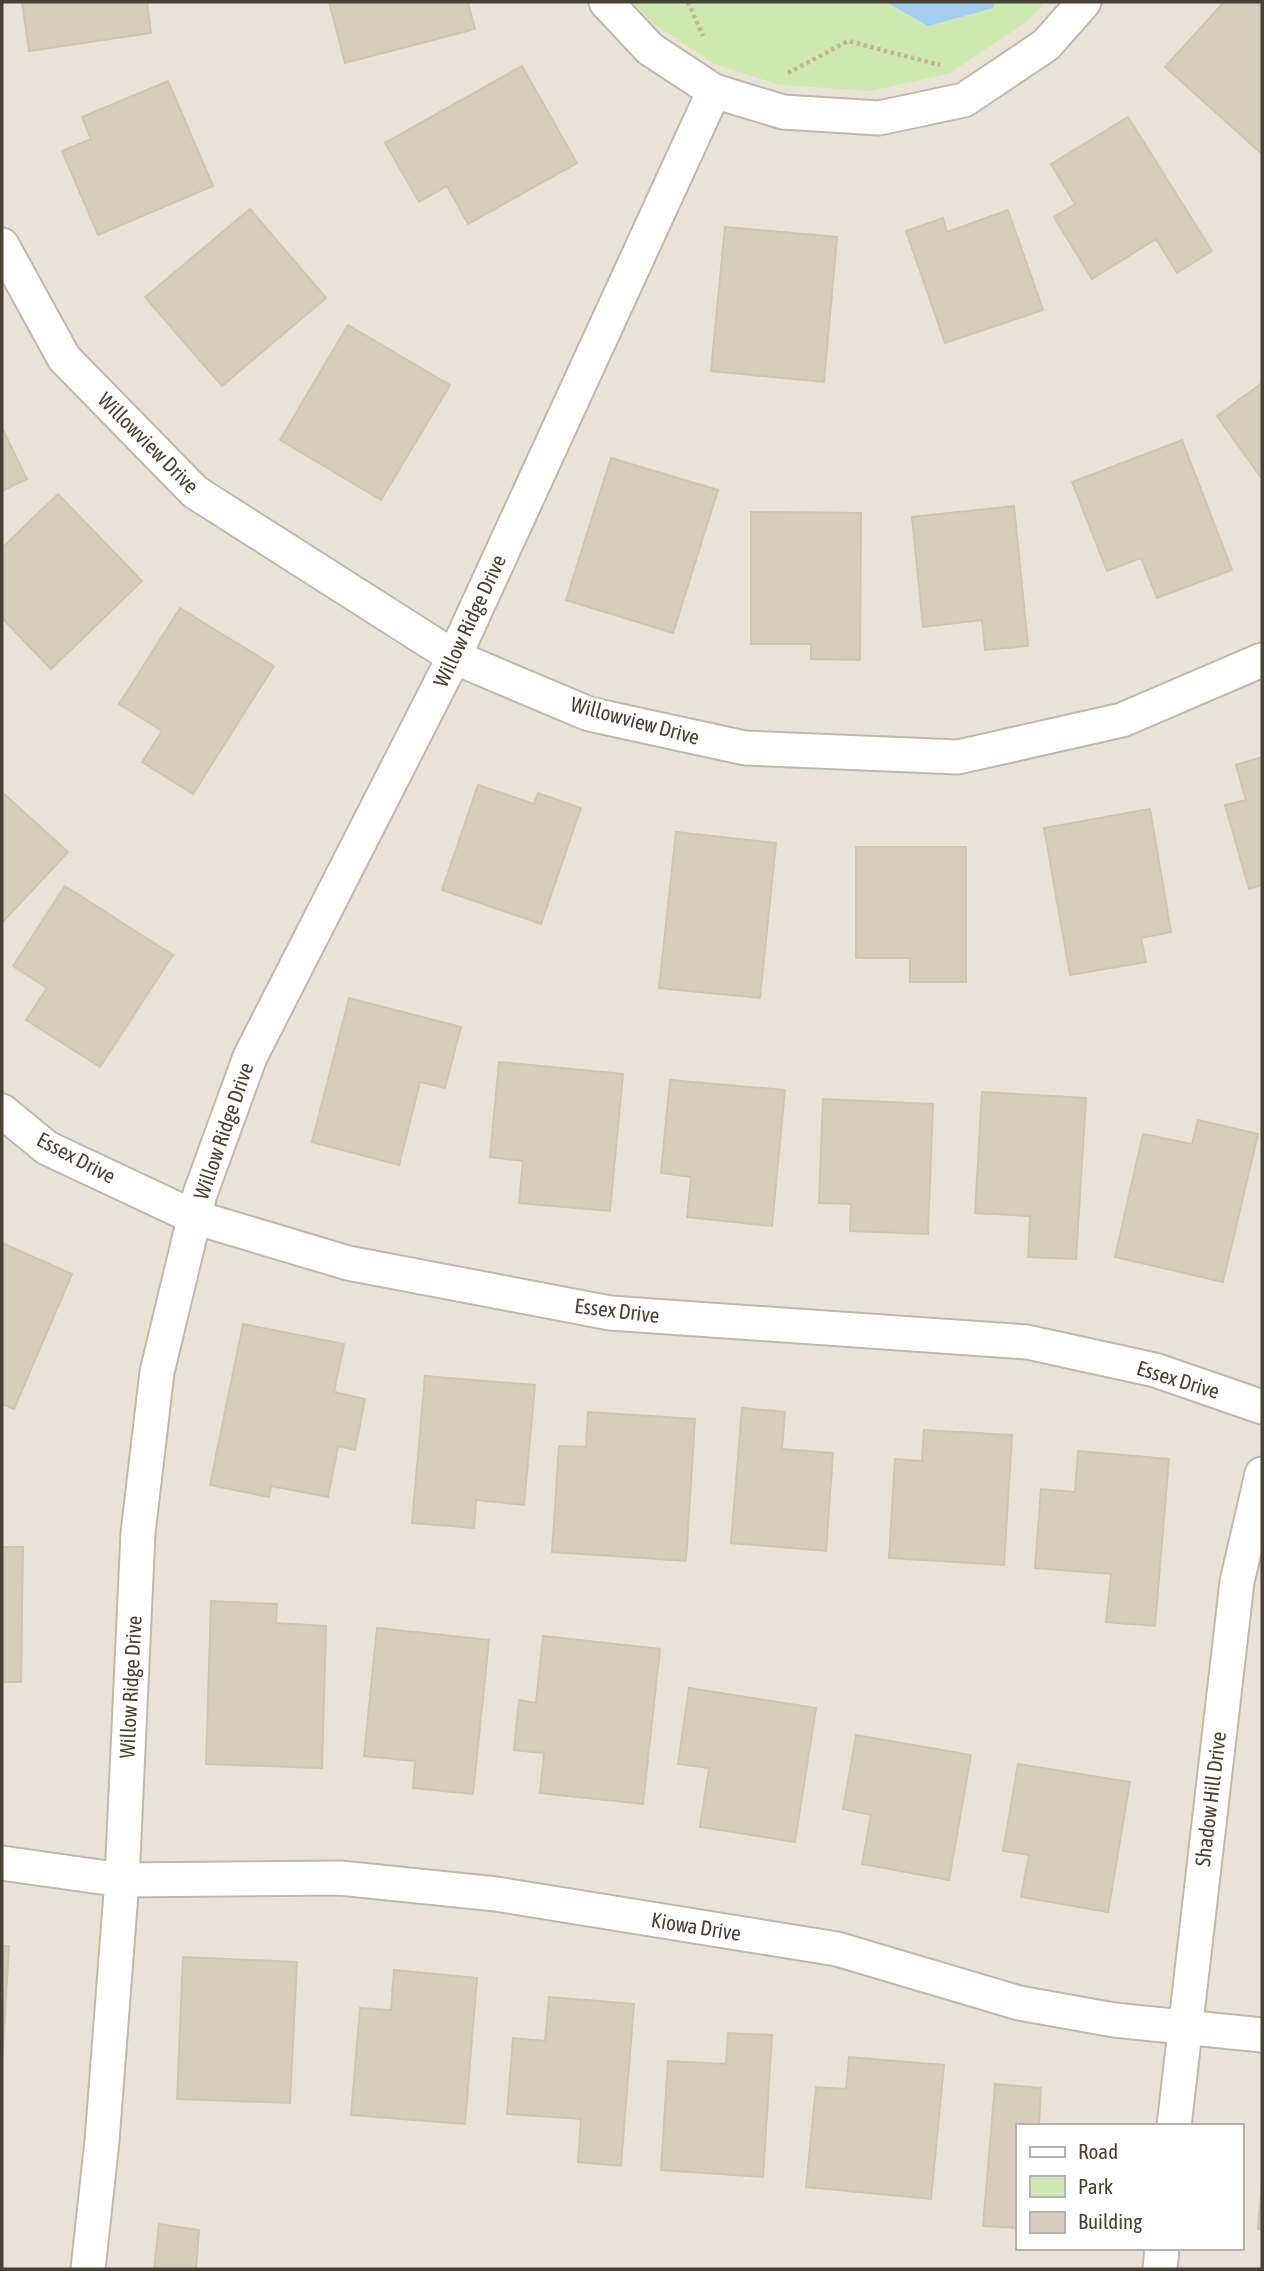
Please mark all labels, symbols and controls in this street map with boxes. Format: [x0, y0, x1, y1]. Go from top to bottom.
street label: Willowview Drive [93, 387, 204, 498]
street label: Willow Ridge Drive [428, 551, 510, 691]
street label: Willowview Drive [568, 691, 702, 749]
street label: Willow Ridge Drive [188, 1059, 258, 1202]
street label: Essex Drive [33, 1127, 120, 1188]
street label: Essex Drive [573, 1293, 661, 1327]
street label: Essex Drive [1134, 1355, 1223, 1403]
street label: Willow Ridge Drive [114, 1615, 146, 1759]
street label: Shadow Hill Drive [1190, 1730, 1230, 1868]
street label: Kiowa Drive [650, 1907, 743, 1945]
legend [1016, 2124, 1243, 2250]
text: Road [1078, 2139, 1118, 2163]
text: Park [1078, 2174, 1113, 2198]
text: Building [1078, 2209, 1142, 2233]

